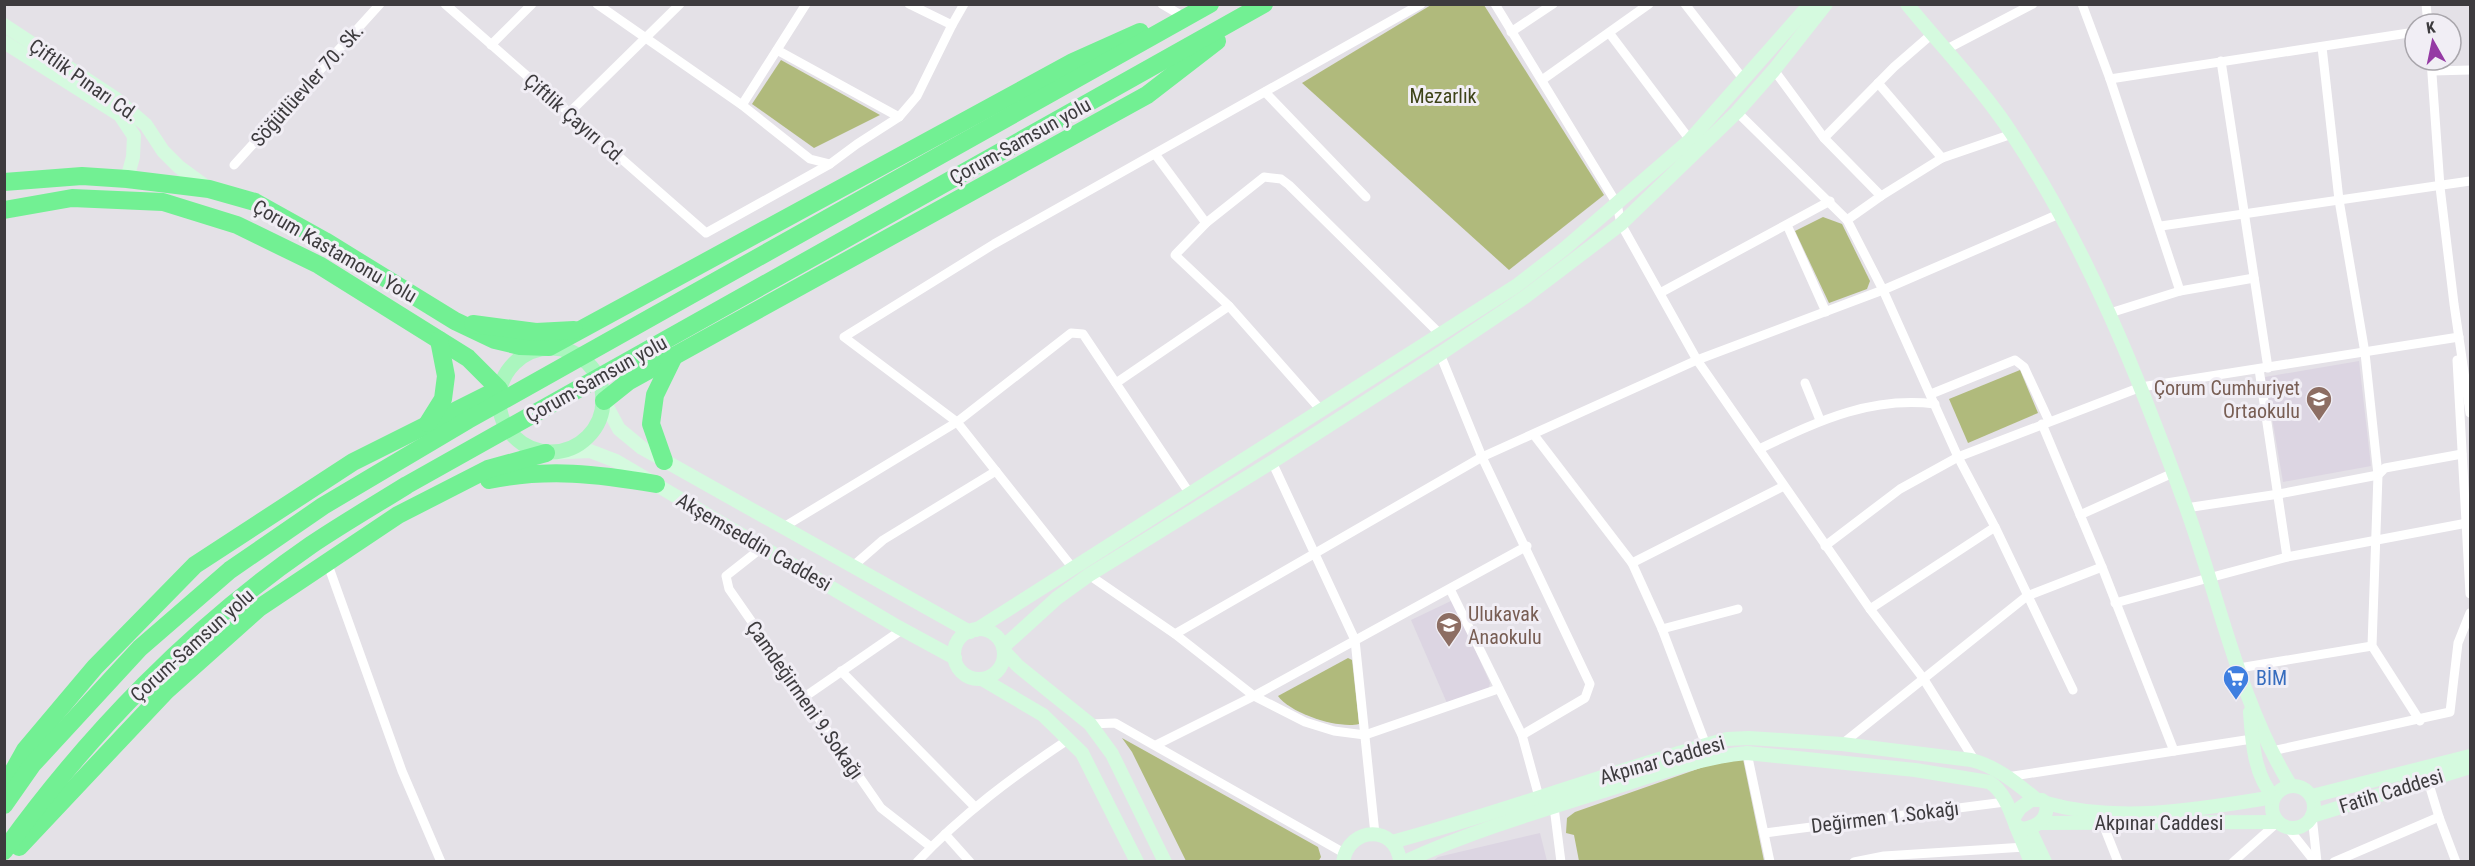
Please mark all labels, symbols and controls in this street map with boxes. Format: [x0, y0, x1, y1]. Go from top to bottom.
north arrow [2403, 12, 2463, 72]
text: K [2425, 18, 2437, 38]
street label: Söğütlüevler 70. Sk. [246, 19, 368, 151]
street label: Çiftlik Pınarı Cd. [25, 33, 143, 127]
street label: Çiftlik Çayırı Cd. [519, 68, 631, 170]
park label: Mezarlık [1409, 84, 1477, 108]
street label: Çorum-Samsun yolu [945, 92, 1095, 190]
street label: Çorum Kastamonu Yolu [249, 194, 421, 308]
street label: Çorum-Samsun yolu [521, 330, 671, 428]
place label: Çorum Cumhuriyet Ortaokulu [2154, 376, 2300, 423]
school or university icon: Çorum Cumhuriyet Ortaokulu [2304, 384, 2334, 422]
street label: Akşemseddin Caddesi [672, 488, 836, 596]
street label: Çorum-Samsun yolu [125, 583, 259, 707]
place label: Ulukavak Anaokulu [1468, 602, 1542, 649]
school or university icon: Ulukavak Anaokulu [1434, 610, 1464, 648]
street label: Çamdeğirmeni 9.Sokağı [741, 616, 869, 784]
supermarket icon: BİM [2221, 663, 2251, 701]
place label: BİM [2256, 666, 2287, 690]
street label: Akpınar Caddesi [1597, 731, 1727, 789]
street label: Fatih Caddesi [2336, 764, 2446, 818]
street label: Değirmen 1.Sokağı [1810, 796, 1960, 838]
street label: Akpınar Caddesi [2095, 811, 2223, 835]

